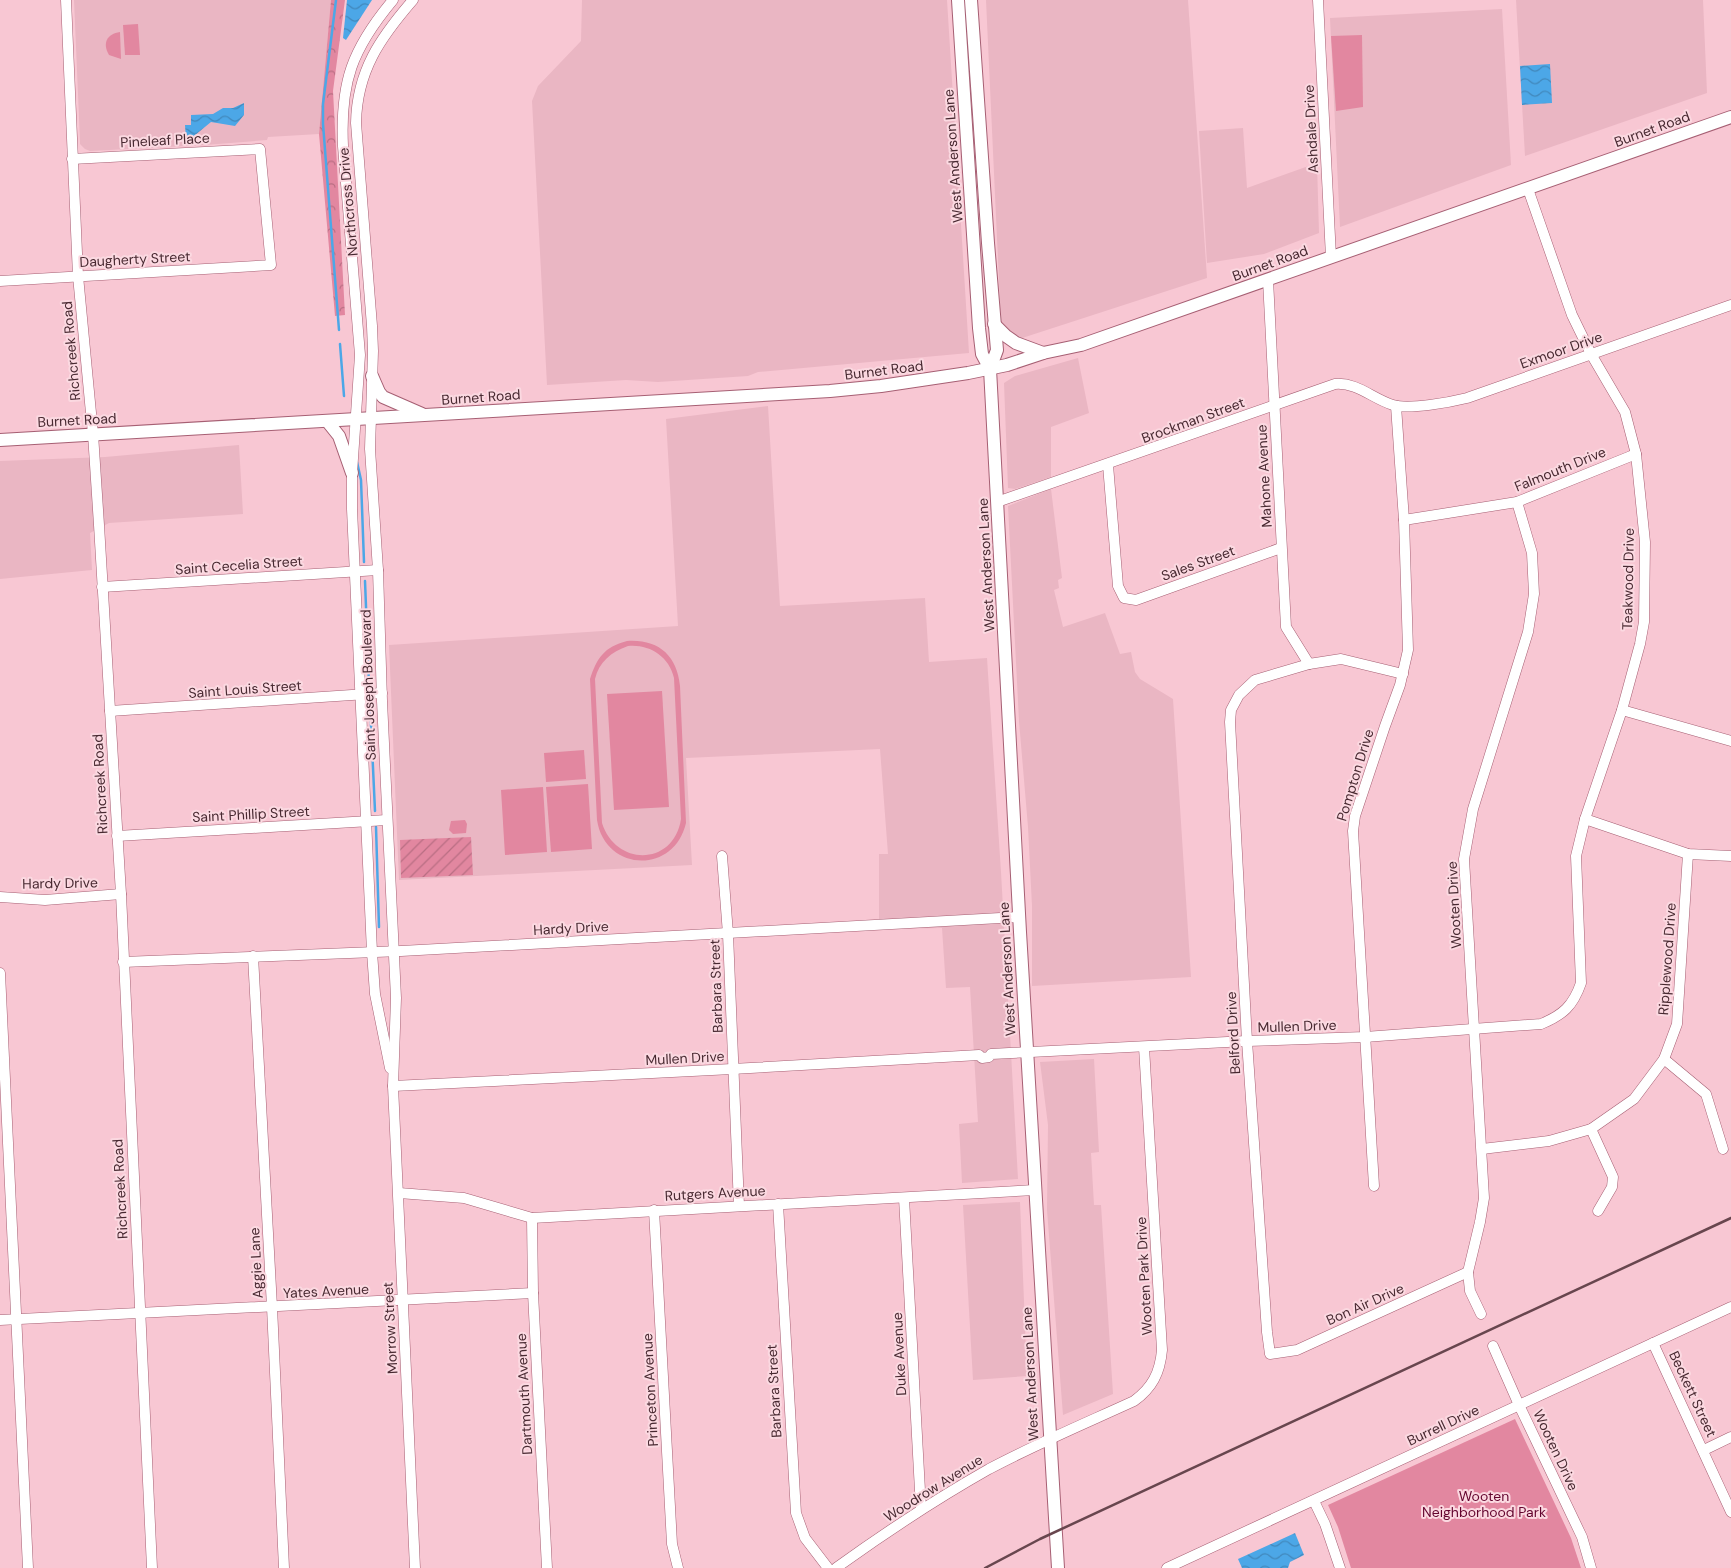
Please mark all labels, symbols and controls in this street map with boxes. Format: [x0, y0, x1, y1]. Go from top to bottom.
street label: Ashdale Drive [1300, 84, 1322, 174]
street label: West Anderson Lane [939, 88, 967, 223]
street label: Burnet Road [1612, 107, 1692, 151]
street label: Pineleaf Place [120, 129, 210, 151]
street label: Northcross Drive [334, 147, 362, 257]
street label: Burnet Road [1230, 241, 1310, 285]
street label: Daugherty Street [79, 247, 191, 271]
street label: Richcreek Road [58, 300, 84, 402]
street label: Exmoor Drive [1517, 327, 1605, 373]
street label: Burnet Road [844, 356, 924, 384]
street label: Burnet Road [441, 385, 521, 409]
street label: Brockman Street [1139, 393, 1247, 447]
street label: Burnet Road [37, 409, 117, 431]
street label: Mahone Avenue [1252, 424, 1276, 528]
street label: Falmouth Drive [1512, 442, 1608, 496]
street label: West Anderson Lane [974, 498, 998, 632]
street label: Teakwood Drive [1618, 528, 1638, 630]
street label: Sales Street [1159, 541, 1237, 585]
street label: Saint Cecelia Street [175, 552, 303, 578]
street label: Saint Joseph Boulevard [356, 609, 380, 761]
street label: Saint Louis Street [188, 676, 302, 702]
street label: Pompton Drive [1332, 727, 1378, 823]
street label: Richcreek Road [88, 734, 112, 834]
street label: Saint Phillip Street [192, 802, 310, 826]
street label: Wooten Drive [1443, 861, 1465, 949]
street label: Hardy Drive [22, 873, 98, 893]
street label: West Anderson Lane [995, 902, 1019, 1036]
street label: Ripplewood Drive [1654, 902, 1680, 1016]
street label: Hardy Drive [533, 917, 609, 939]
street label: Barbara Street [705, 939, 727, 1033]
street label: Belford Drive [1222, 991, 1244, 1075]
street label: Mullen Drive [1257, 1016, 1337, 1036]
street label: Mullen Drive [645, 1047, 725, 1069]
street label: Richcreek Road [108, 1139, 132, 1239]
street label: Rutgers Avenue [664, 1181, 766, 1205]
street label: Wooten Park Drive [1132, 1216, 1156, 1336]
street label: Aggie Lane [245, 1227, 267, 1299]
street label: Bon Air Drive [1323, 1279, 1407, 1329]
street label: Yates Avenue [283, 1280, 369, 1302]
street label: Morrow Street [379, 1281, 401, 1375]
street label: West Anderson Lane [1018, 1307, 1042, 1441]
street label: Duke Avenue [888, 1312, 910, 1396]
street label: Dartmouth Avenue [512, 1333, 536, 1455]
street label: Princeton Avenue [638, 1333, 662, 1447]
street label: Barbara Street [763, 1344, 785, 1438]
street label: Beckett Street [1665, 1348, 1721, 1440]
street label: Burrell Drive [1404, 1400, 1482, 1450]
street label: Wooten Drive [1529, 1407, 1583, 1493]
street label: Woodrow Avenue [880, 1450, 986, 1526]
park label: Wooten Neighborhood Park [1422, 1487, 1546, 1521]

